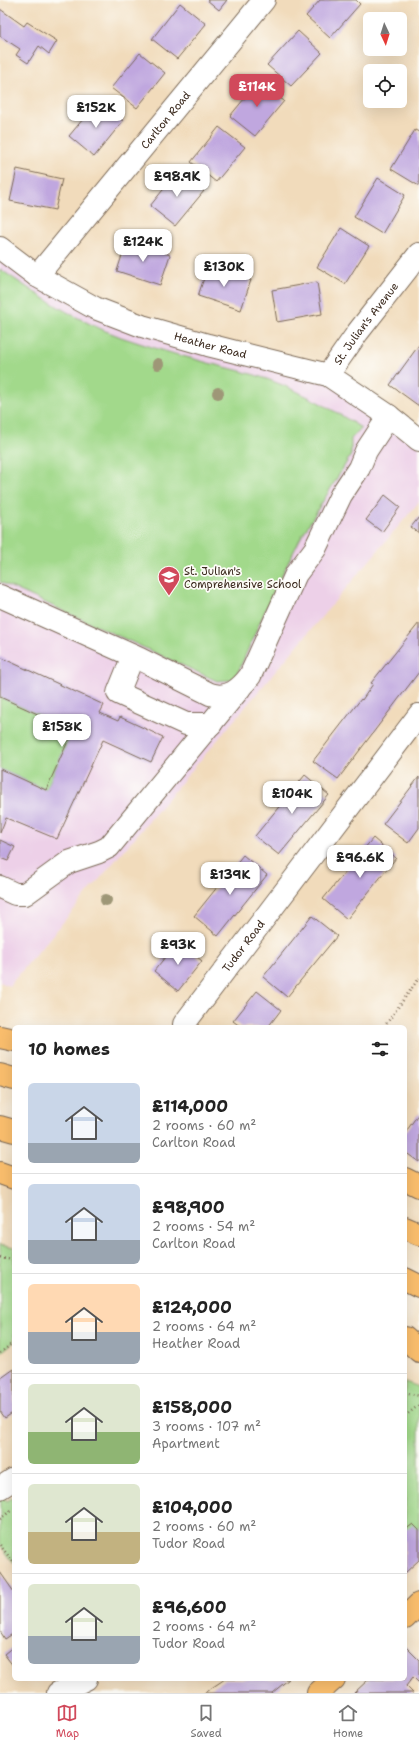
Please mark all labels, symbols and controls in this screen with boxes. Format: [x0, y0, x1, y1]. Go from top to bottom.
north arrow [363, 12, 407, 56]
map controls [363, 12, 407, 108]
button: locate [363, 64, 407, 108]
pin: £114K [229, 74, 285, 108]
text: £114K [238, 78, 276, 95]
street label: Carlton Road [137, 88, 194, 152]
pin: £152K [68, 95, 124, 129]
text: £152K [76, 99, 116, 116]
pin: £98.9K [144, 164, 210, 198]
text: £98.9K [154, 168, 200, 185]
pin: £124K [115, 229, 171, 263]
text: £124K [123, 233, 163, 250]
pin: £130K [196, 254, 252, 288]
text: £130K [204, 258, 244, 275]
street label: St. Julian's Avenue [330, 279, 402, 368]
street label: Heather Road [172, 328, 248, 362]
school or university icon: St. Julian's Comprehensive School [156, 564, 182, 597]
place label: St. Julian's Comprehensive School [184, 564, 302, 592]
pin: £158K [34, 714, 90, 748]
text: £158K [42, 718, 82, 735]
pin: £104K [264, 781, 320, 815]
text: £104K [272, 785, 312, 802]
pin: £96.6K [327, 845, 393, 879]
text: £96.6K [336, 849, 384, 866]
pin: £139K [202, 862, 258, 896]
text: £139K [210, 866, 250, 883]
street label: Tudor Road [219, 917, 268, 975]
pin: £93K [154, 932, 202, 966]
text: £93K [160, 936, 196, 953]
text: 10 homes [28, 1038, 110, 1060]
icon: filters [369, 1038, 391, 1060]
text: £114,000 [152, 1095, 228, 1117]
icon: home [60, 1099, 108, 1147]
text: 2 rooms · 60 m² [152, 1117, 256, 1134]
text: Carlton Road [152, 1134, 235, 1151]
text: £98,900 [152, 1196, 225, 1218]
icon: home [60, 1200, 108, 1248]
text: 2 rooms · 54 m² [152, 1218, 255, 1235]
text: Carlton Road [152, 1235, 235, 1252]
text: £124,000 [152, 1296, 232, 1318]
icon: home [60, 1300, 108, 1348]
text: 2 rooms · 64 m² [152, 1318, 256, 1335]
text: Heather Road [152, 1335, 240, 1352]
text: £158,000 [152, 1396, 232, 1418]
icon: home [60, 1400, 108, 1448]
text: 3 rooms · 107 m² [152, 1418, 261, 1435]
text: Apartment [152, 1435, 220, 1452]
text: £104,000 [152, 1496, 233, 1518]
icon: home [60, 1500, 108, 1548]
text: 2 rooms · 60 m² [152, 1518, 256, 1535]
text: Tudor Road [152, 1535, 225, 1552]
text: £96,600 [152, 1596, 227, 1618]
icon: home [60, 1600, 108, 1648]
text: 2 rooms · 64 m² [152, 1618, 256, 1635]
text: Tudor Road [152, 1635, 225, 1652]
tab: Map [56, 1702, 79, 1741]
tab: Saved [191, 1702, 222, 1741]
tab: Home [333, 1702, 363, 1741]

